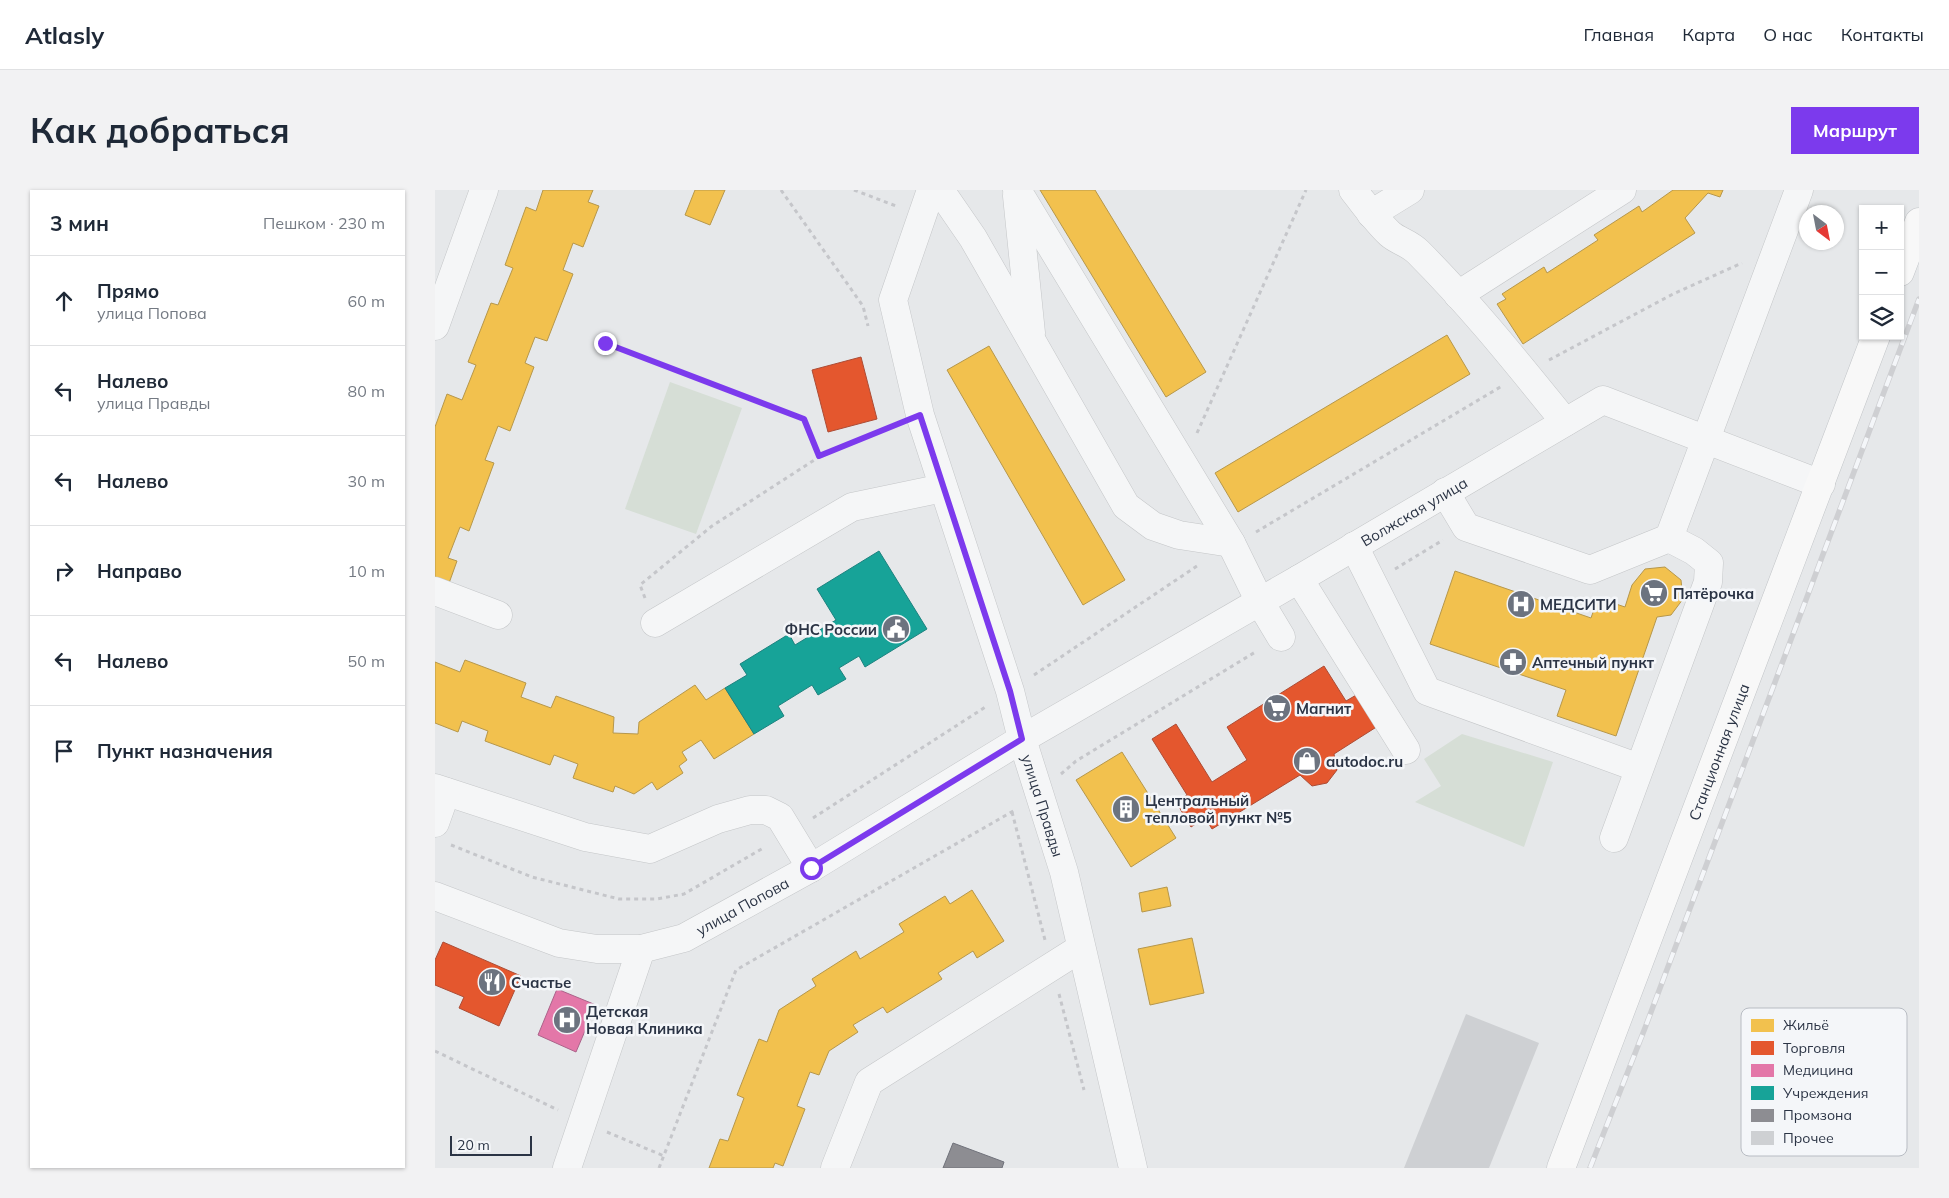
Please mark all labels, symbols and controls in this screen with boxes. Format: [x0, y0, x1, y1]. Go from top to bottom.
text: Atlasly [25, 20, 104, 50]
text: Главная [1584, 23, 1654, 46]
text: Карта [1682, 23, 1735, 46]
text: О нас [1763, 23, 1813, 46]
text: Контакты [1841, 23, 1924, 46]
button: Маршрут [1791, 107, 1919, 154]
text: Как добраться [30, 108, 290, 152]
north arrow [1799, 205, 1844, 250]
map controls [1859, 205, 1904, 340]
button: + [1859, 205, 1904, 250]
text: 3 мин [50, 210, 109, 236]
text: Пешком · 230 m [263, 213, 385, 233]
button: − [1859, 250, 1904, 295]
text: Прямо [97, 279, 159, 303]
icon: ahead [50, 287, 78, 315]
text: 60 m [348, 291, 385, 311]
button: layers [1859, 295, 1904, 340]
text: улица Попова [97, 303, 207, 323]
route end [594, 332, 617, 355]
text: Налево [97, 369, 169, 393]
icon: left [50, 377, 78, 405]
text: 80 m [348, 381, 385, 401]
text: улица Правды [97, 393, 210, 413]
icon: left [50, 467, 78, 495]
text: Налево [97, 469, 169, 493]
text: 30 m [348, 471, 385, 491]
street label: Волжская улица [1357, 473, 1471, 550]
icon: right [50, 557, 78, 585]
text: Направо [97, 559, 182, 583]
text: 10 m [348, 561, 385, 581]
supermarket icon: Пятёрочка [1639, 578, 1669, 608]
place label: Пятёрочка [1673, 584, 1754, 603]
hospital icon: МЕДСИТИ [1506, 589, 1536, 619]
place label: МЕДСИТИ [1540, 595, 1617, 614]
public building icon: ФНС России [881, 614, 911, 644]
place label: ФНС России [785, 620, 877, 639]
icon: left [50, 647, 78, 675]
pharmacy icon: Аптечный пункт [1498, 647, 1528, 677]
text: Налево [97, 649, 169, 673]
text: 50 m [348, 651, 385, 671]
place label: Аптечный пункт [1532, 653, 1655, 672]
street label: Станционная улица [1684, 681, 1753, 823]
supermarket icon: Магнит [1262, 693, 1292, 723]
place label: Магнит [1296, 699, 1352, 718]
icon: arrive [50, 737, 78, 765]
text: Пункт назначения [97, 739, 273, 763]
shop icon: autodoc.ru [1292, 746, 1322, 776]
street label: улица Правды [1018, 752, 1068, 859]
place label: autodoc.ru [1326, 752, 1403, 771]
place label: Центральный тепловой пункт №5 [1145, 791, 1292, 827]
building icon: Центральный тепловой пункт №5 [1111, 794, 1141, 824]
route start [800, 857, 823, 880]
street label: улица Попова [693, 873, 792, 939]
restaurant icon: Счастье [477, 967, 507, 997]
place label: Счастье [511, 973, 571, 992]
place label: Детская Новая Клиника [586, 1002, 703, 1038]
hospital icon: Детская Новая Клиника [552, 1005, 582, 1035]
legend [1741, 1008, 1907, 1156]
text: Жильё [1783, 1016, 1829, 1034]
text: Торговля [1783, 1039, 1845, 1057]
text: Медицина [1783, 1061, 1853, 1079]
text: Учреждения [1782, 1084, 1868, 1102]
text: Промзона [1783, 1106, 1852, 1124]
text: Прочее [1783, 1129, 1834, 1147]
scale bar [450, 1133, 533, 1156]
text: 20 m [457, 1136, 490, 1154]

